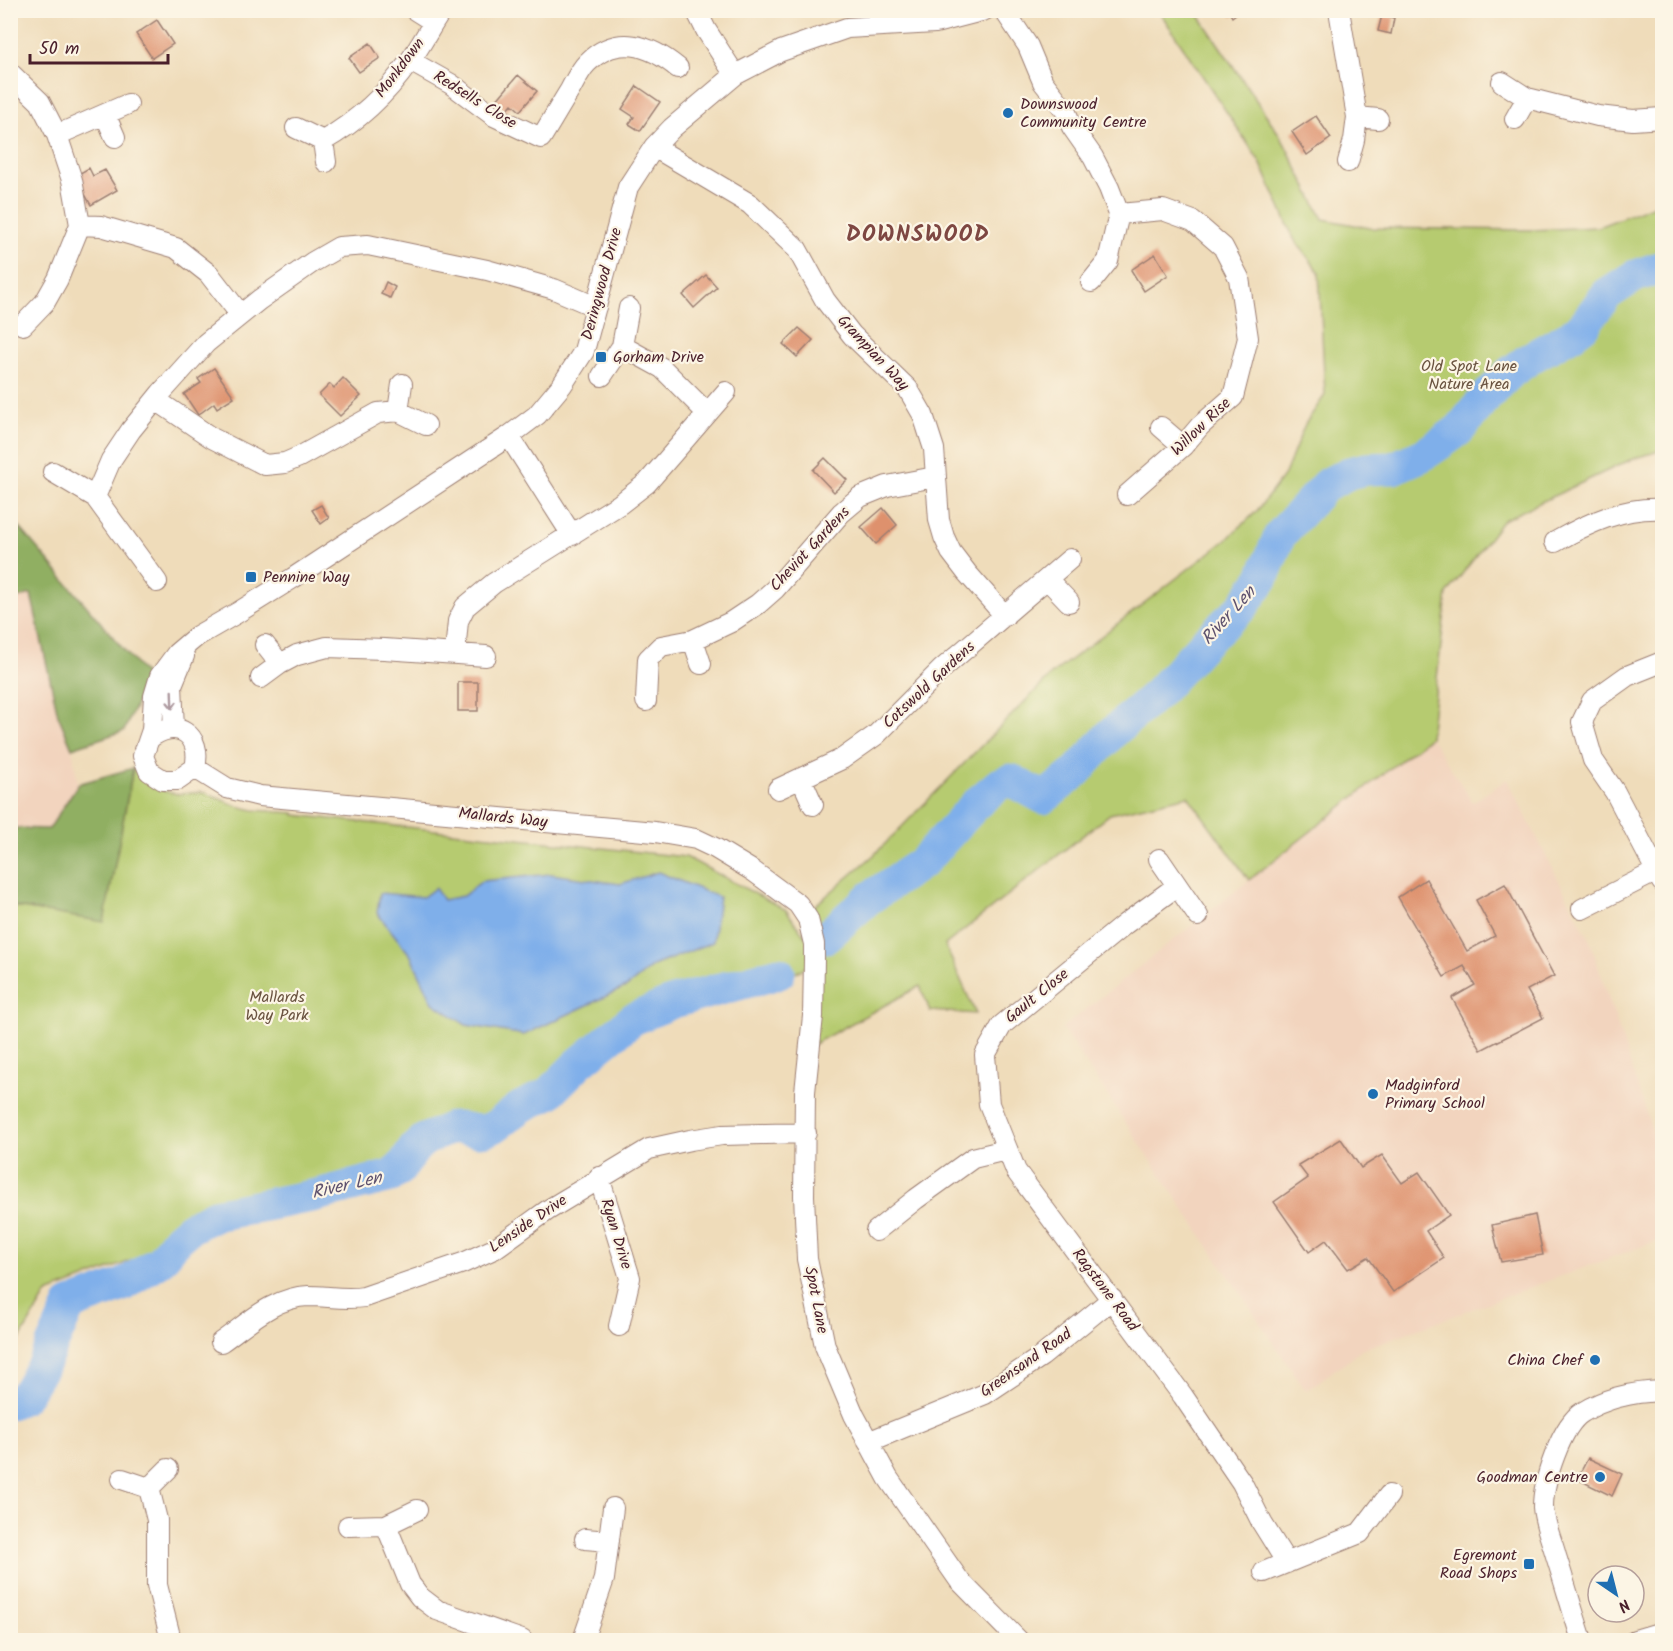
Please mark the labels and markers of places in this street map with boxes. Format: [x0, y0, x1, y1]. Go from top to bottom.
place label: Downswood Community Centre [1020, 92, 1146, 135]
marker: Downswood Community Centre [1001, 106, 1015, 120]
place label: Gorham Drive [613, 345, 704, 370]
marker: Gorham Drive [594, 350, 608, 364]
place label: Pennine Way [263, 565, 350, 590]
marker: Pennine Way [244, 570, 258, 584]
place label: Madginford Primary School [1385, 1073, 1485, 1116]
marker: Madginford Primary School [1366, 1087, 1380, 1101]
place label: China Chef [1507, 1348, 1585, 1373]
marker: China Chef [1588, 1353, 1602, 1367]
place label: Goodman Centre [1477, 1465, 1588, 1490]
marker: Goodman Centre [1593, 1470, 1607, 1484]
place label: Egremont Road Shops [1440, 1543, 1518, 1586]
marker: Egremont Road Shops [1522, 1557, 1536, 1571]

